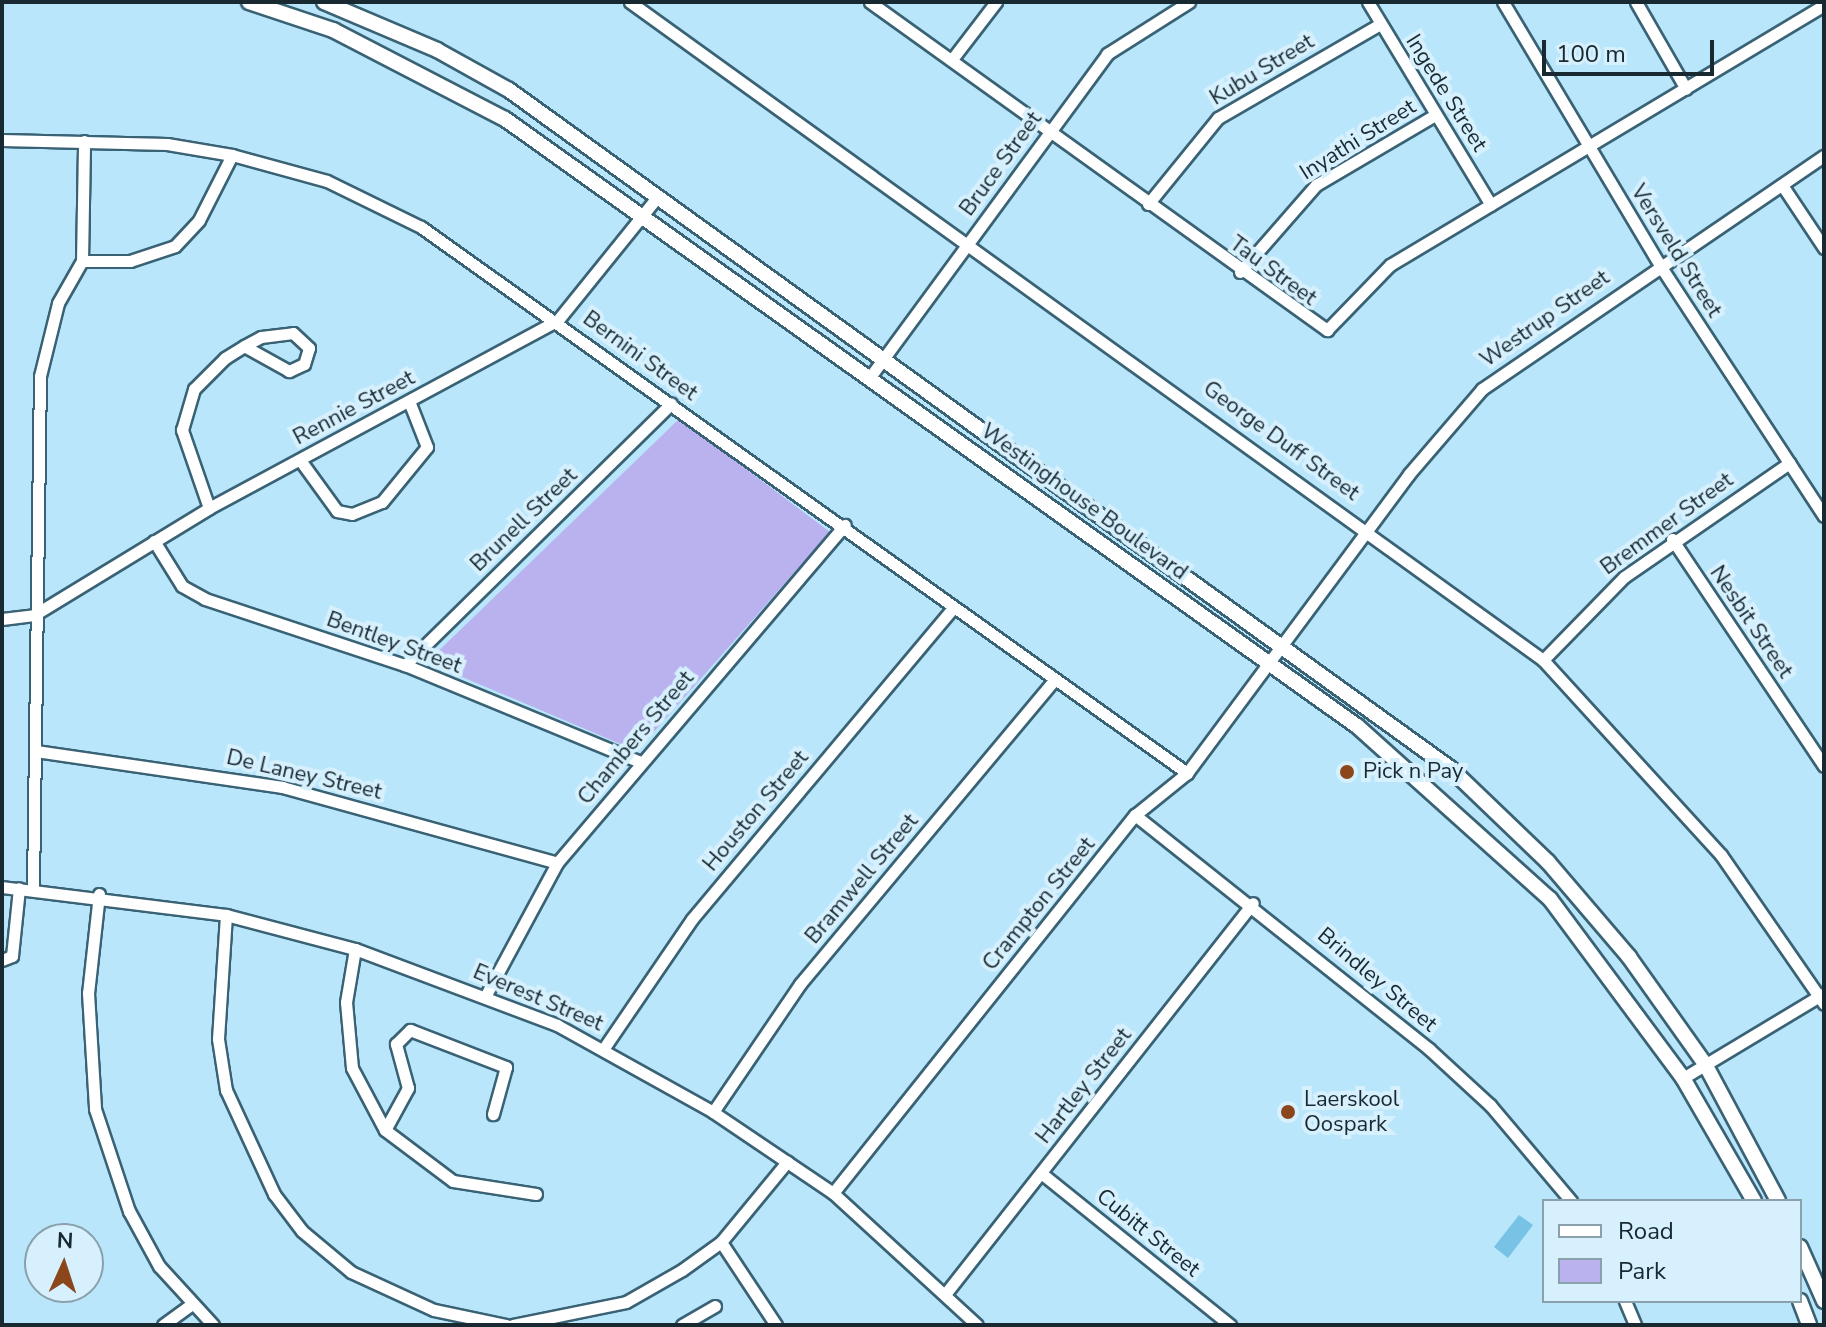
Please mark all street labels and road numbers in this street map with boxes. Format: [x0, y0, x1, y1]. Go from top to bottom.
street label: Kubu Street [1205, 29, 1319, 111]
street label: Ingede Street [1400, 30, 1492, 156]
street label: Inyathi Street [1295, 94, 1421, 186]
street label: Bruce Street [954, 107, 1048, 221]
street label: Versveld Street [1625, 180, 1727, 322]
street label: Tau Street [1224, 231, 1322, 311]
street label: Westrup Street [1475, 265, 1615, 373]
street label: Bernini Street [577, 306, 703, 406]
street label: Rennie Street [289, 365, 419, 451]
street label: George Duff Street [1198, 375, 1364, 507]
street label: Westinghouse Boulevard [975, 418, 1193, 586]
street label: Brunell Street [465, 463, 583, 577]
street label: Bremmer Street [1596, 467, 1738, 581]
street label: Nesbit Street [1704, 561, 1798, 683]
street label: Bentley Street [323, 606, 465, 680]
street label: Chambers Street [572, 666, 700, 810]
street label: De Laney Street [224, 744, 384, 806]
street label: Houston Street [698, 745, 814, 877]
street label: Bramwell Street [800, 809, 924, 949]
street label: Crampton Street [977, 832, 1101, 976]
street label: Brindley Street [1312, 922, 1442, 1038]
street label: Everest Street [469, 959, 607, 1037]
street label: Hartley Street [1031, 1023, 1137, 1149]
street label: Cubitt Street [1091, 1183, 1205, 1283]

